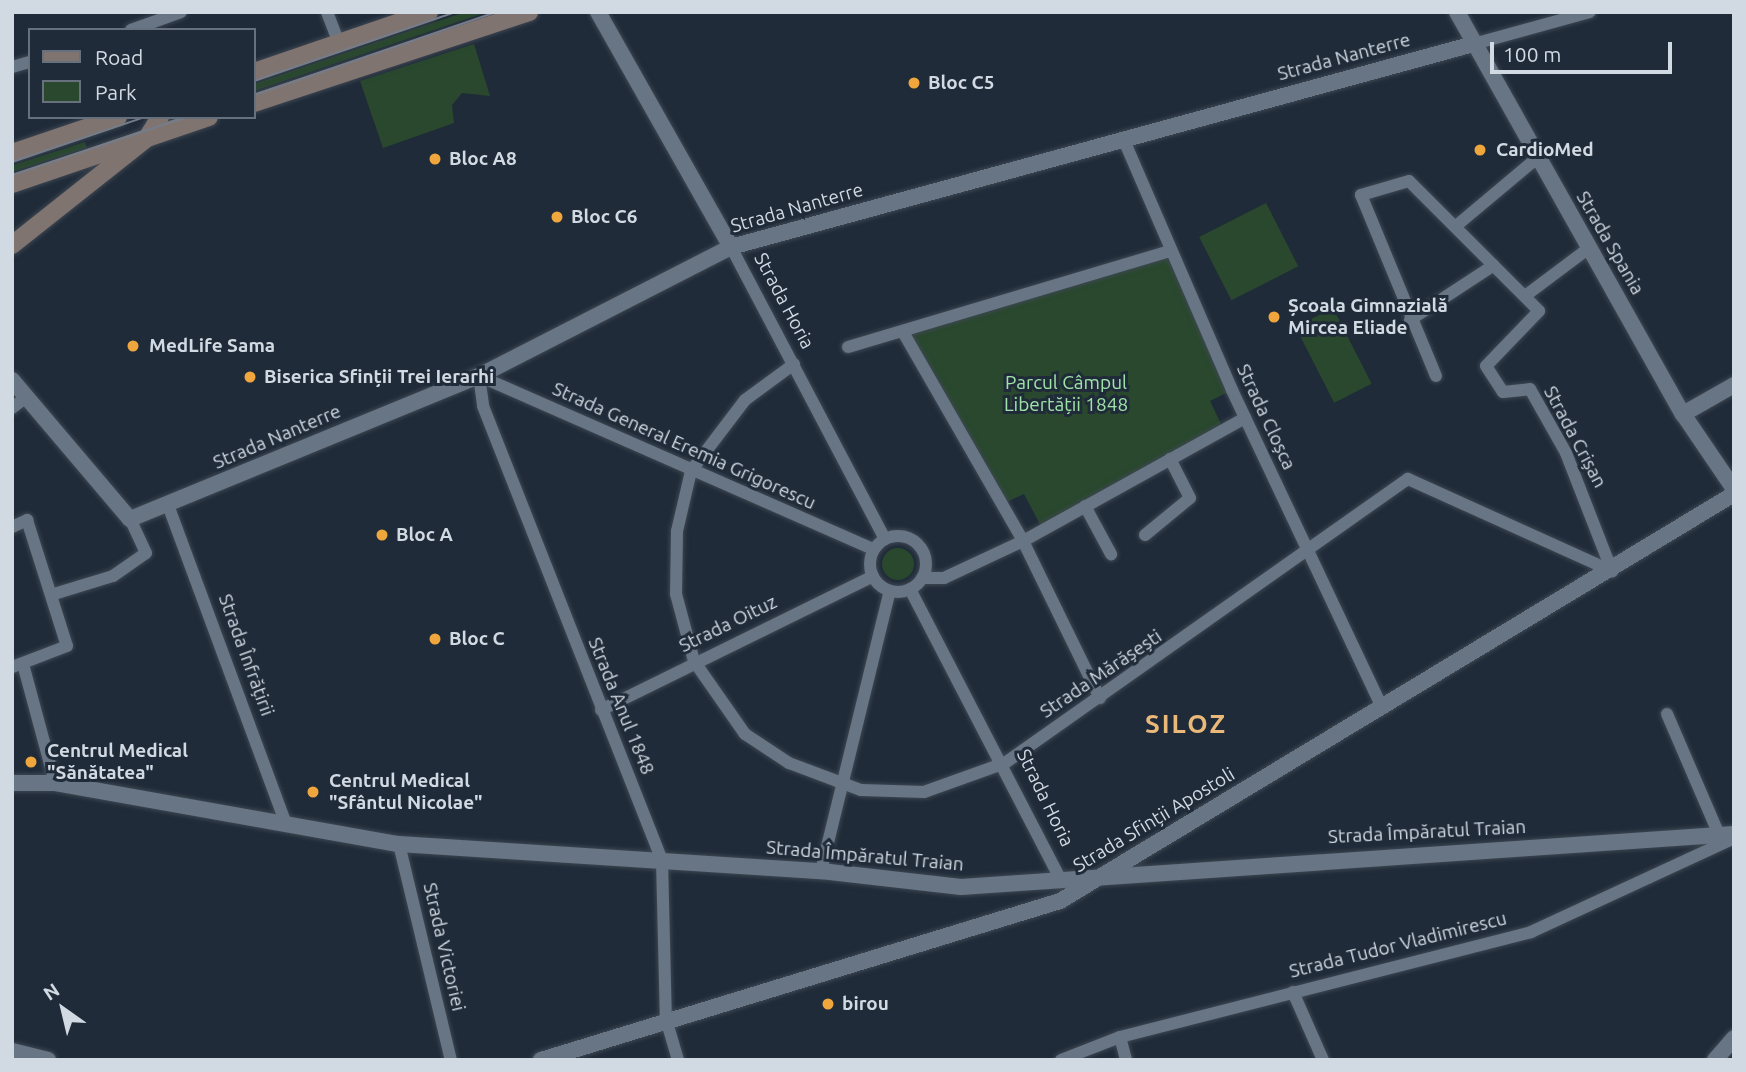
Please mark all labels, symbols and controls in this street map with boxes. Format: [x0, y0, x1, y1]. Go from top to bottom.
legend [28, 28, 256, 119]
street label: Strada Nanterre [1275, 28, 1413, 86]
scale bar [1494, 28, 1676, 72]
text: 100 m [1503, 42, 1561, 66]
text: Road [95, 45, 143, 69]
place label: Bloc C5 [928, 72, 994, 94]
marker: Bloc C5 [906, 75, 922, 91]
text: Park [95, 80, 137, 104]
place label: CardioMed [1496, 139, 1594, 161]
marker: CardioMed [1470, 140, 1490, 160]
place label: Bloc A8 [449, 148, 517, 170]
marker: Bloc A8 [427, 151, 443, 167]
street label: Strada Nanterre [728, 178, 866, 238]
street label: Strada Spania [1571, 187, 1649, 299]
place label: Bloc C6 [571, 206, 637, 228]
marker: Bloc C6 [549, 209, 565, 225]
street label: Strada Horia [749, 249, 819, 353]
place label: Școala Gimnazială Mircea Eliade [1288, 295, 1448, 339]
marker: Școala Gimnazială Mircea Eliade [1266, 309, 1282, 325]
place label: MedLife Sama [149, 335, 275, 357]
marker: MedLife Sama [123, 336, 143, 356]
street label: Strada Cloșca [1232, 360, 1300, 474]
place label: Biserica Sfinții Trei Ierarhi [264, 366, 494, 388]
marker: Biserica Sfinții Trei Ierarhi [242, 369, 258, 385]
park label: Parcul Câmpul Libertății 1848 [1004, 372, 1128, 416]
street label: Strada General Eremia Grigorescu [549, 377, 819, 515]
street label: Strada Crișan [1539, 382, 1611, 492]
street label: Strada Nanterre [210, 400, 344, 474]
place label: Bloc A [396, 524, 453, 546]
marker: Bloc A [374, 527, 390, 543]
street label: Strada Înfrățirii [213, 591, 279, 719]
street label: Strada Oituz [675, 591, 781, 657]
street label: Strada Mărășești [1036, 625, 1166, 723]
place label: Bloc C [449, 628, 505, 650]
marker: Bloc C [427, 631, 443, 647]
street label: Strada Anul 1848 [583, 634, 659, 778]
district label: SILOZ [1146, 708, 1226, 740]
place label: Centrul Medical "Sănătatea" [47, 740, 188, 784]
street label: Strada Horia [1012, 746, 1078, 850]
marker: Centrul Medical "Sănătatea" [21, 752, 41, 772]
street label: Strada Sfinții Apostoli [1069, 763, 1239, 877]
place label: Centrul Medical "Sfântul Nicolae" [329, 770, 483, 814]
marker: Centrul Medical "Sfântul Nicolae" [303, 782, 323, 802]
street label: Strada Împăratul Traian [1327, 815, 1527, 849]
street label: Strada Împăratul Traian [765, 836, 965, 876]
street label: Strada Victoriei [418, 881, 470, 1013]
street label: Strada Tudor Vladimirescu [1287, 907, 1509, 983]
north arrow [28, 974, 98, 1044]
text: N [39, 979, 63, 1005]
place label: birou [842, 993, 889, 1015]
marker: birou [820, 996, 836, 1012]

